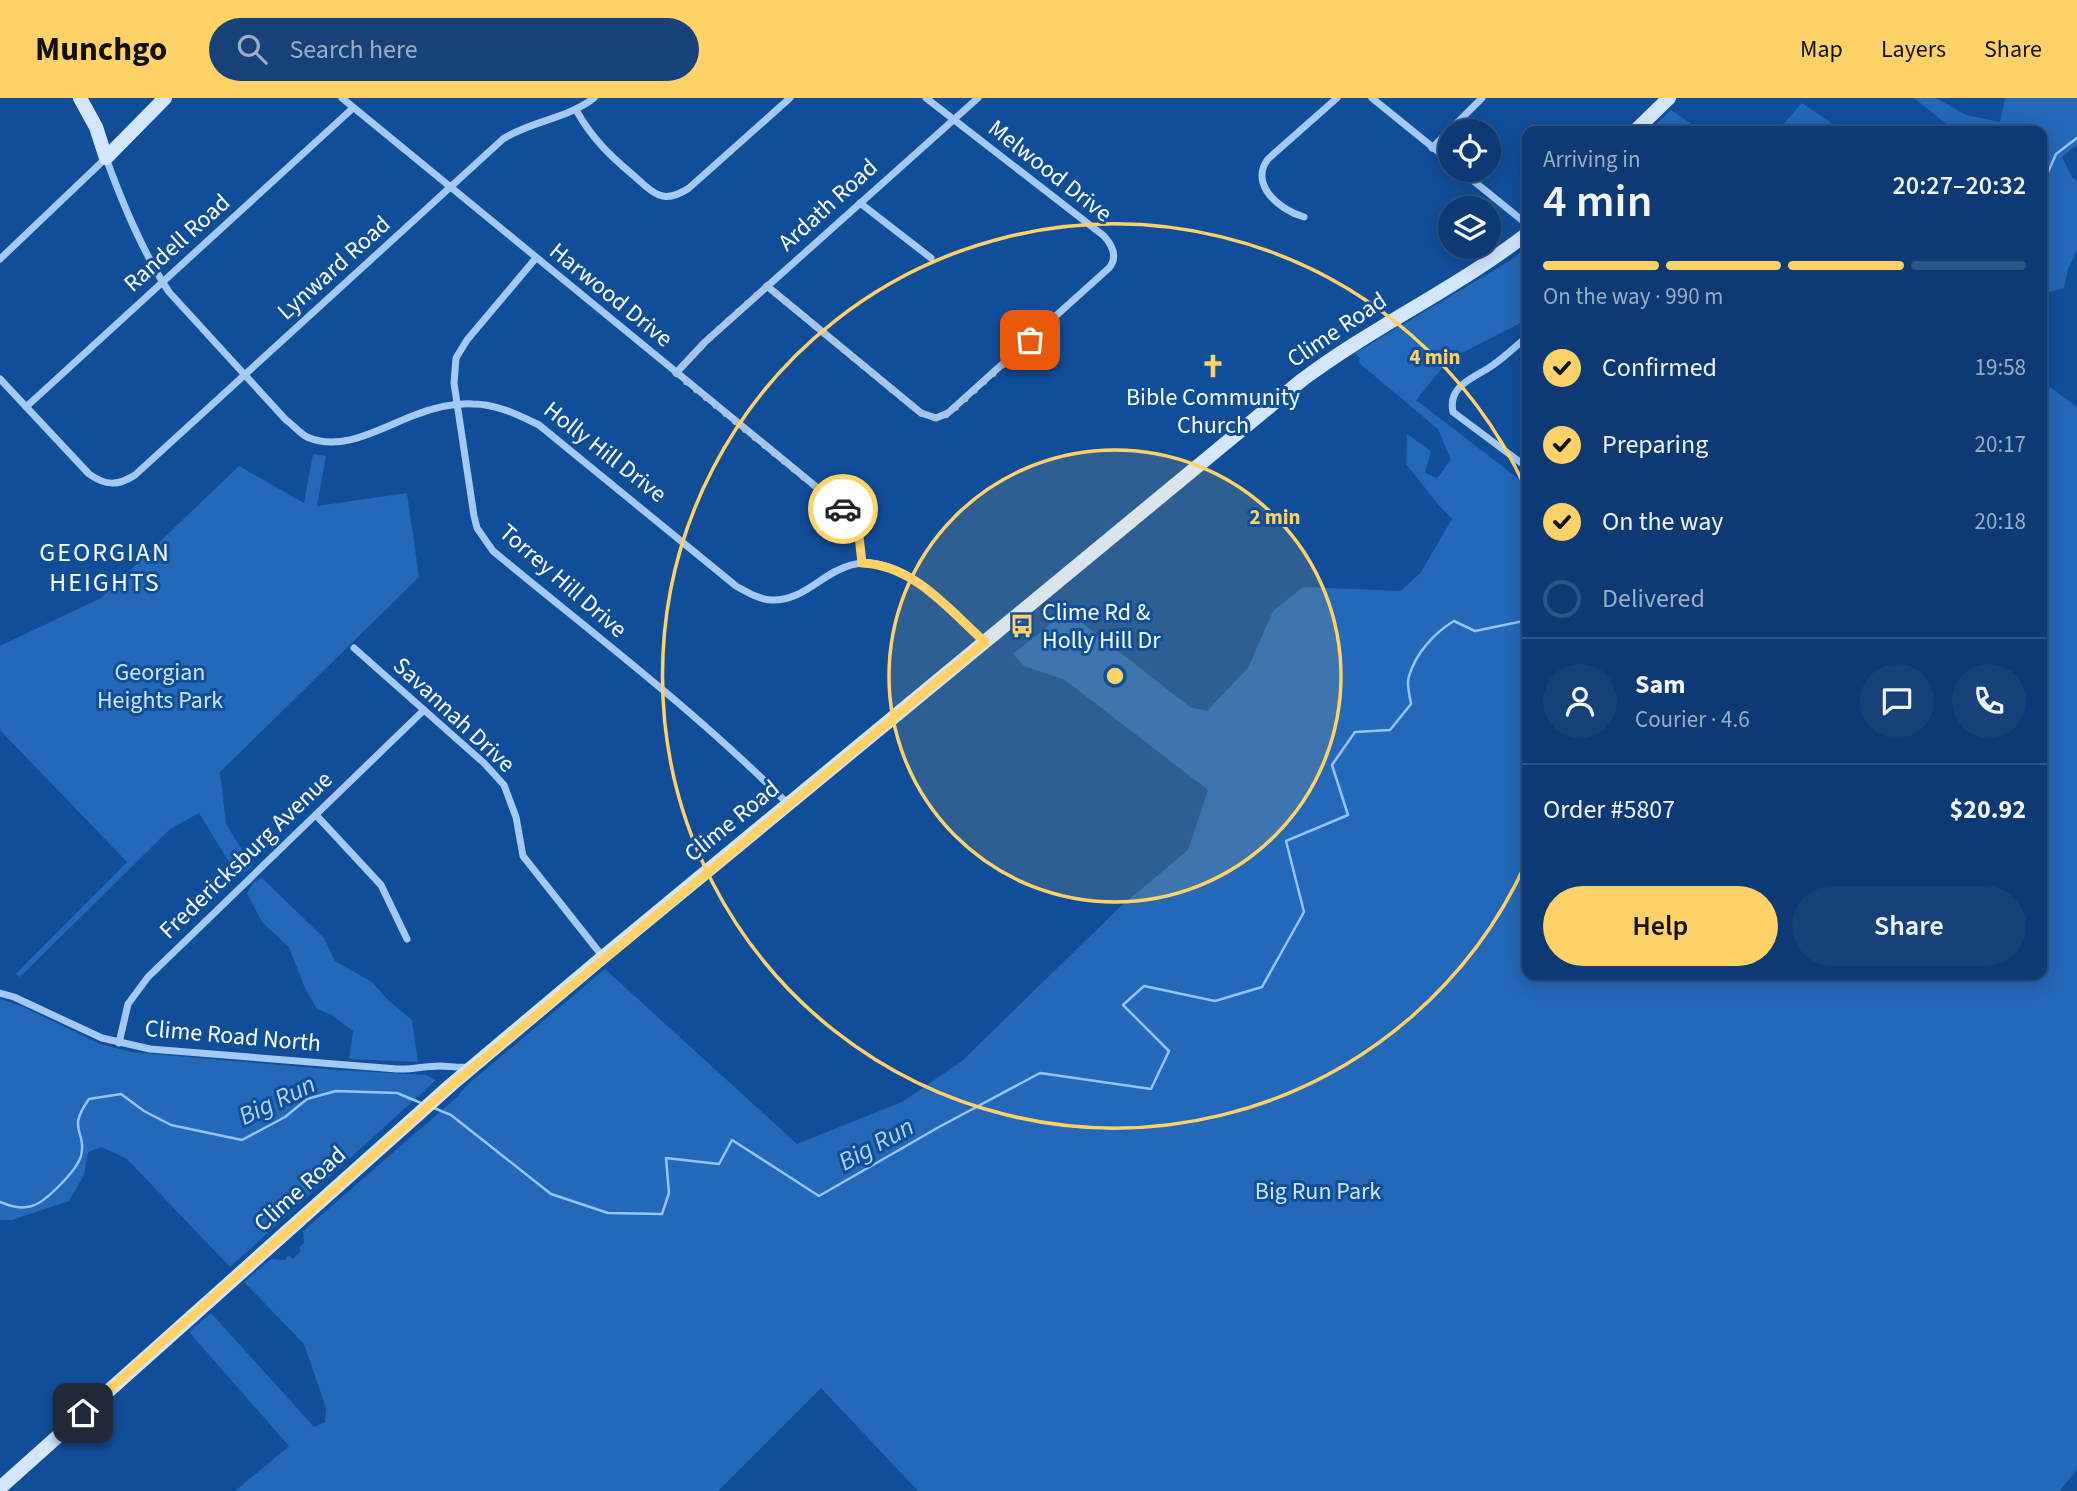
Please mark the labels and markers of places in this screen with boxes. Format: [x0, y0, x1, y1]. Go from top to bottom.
pin [1000, 310, 1060, 370]
church icon: Bible Community Church [1199, 352, 1227, 380]
place label: Bible Community Church [1126, 380, 1300, 443]
place label: Clime Rd & Holly Hill Dr [1042, 595, 1161, 658]
bus stop icon: Clime Rd & Holly Hill Dr [1008, 612, 1036, 640]
centre of rings [1103, 664, 1127, 688]
pin [53, 1383, 113, 1443]

